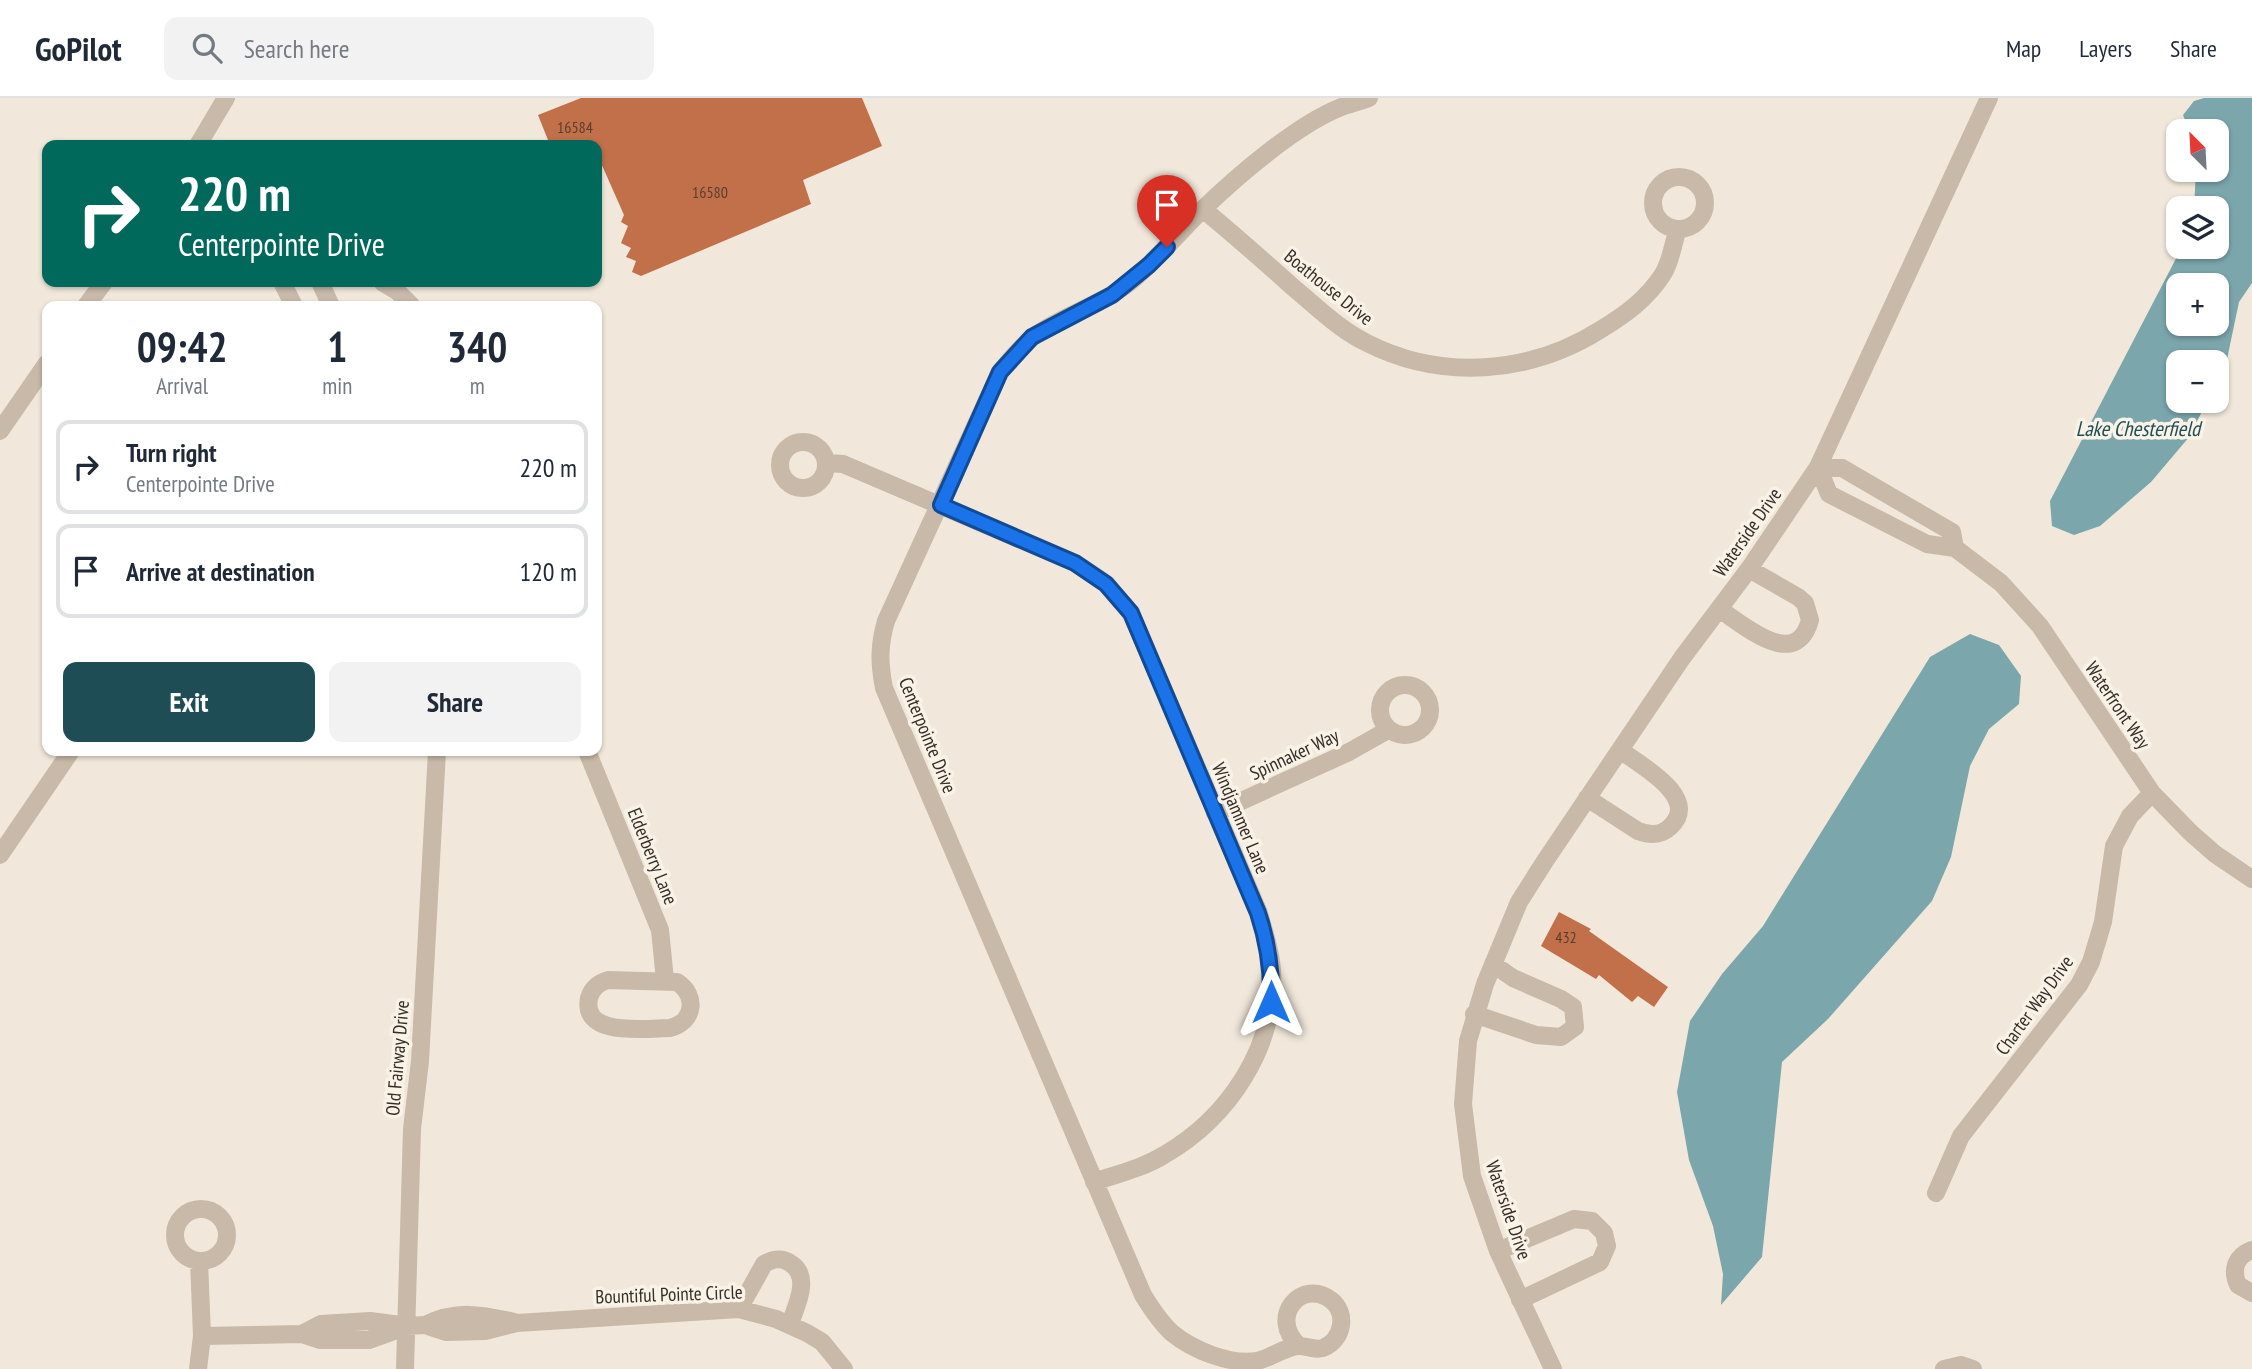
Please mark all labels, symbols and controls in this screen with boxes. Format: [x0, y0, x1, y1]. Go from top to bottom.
search box [164, 17, 654, 80]
text: GoPilot [35, 27, 122, 70]
icon: search [188, 29, 226, 67]
text: Search here [244, 32, 349, 65]
text: Map [2006, 33, 2041, 64]
text: Layers [2079, 33, 2132, 64]
text: Share [2170, 33, 2217, 64]
house number: 16584 [557, 117, 593, 137]
north arrow [2166, 119, 2230, 182]
map controls [2166, 119, 2229, 413]
text: 220 m [178, 161, 291, 225]
icon: right [63, 168, 154, 259]
pin [1137, 175, 1197, 247]
house number: 16580 [692, 182, 728, 202]
icon: arrive [1148, 186, 1186, 224]
button: layers [2166, 196, 2229, 259]
text: Centerpointe Drive [178, 223, 385, 265]
street label: Boathouse Drive [1280, 244, 1378, 330]
button: + [2166, 273, 2229, 336]
text: 09:42 [137, 319, 228, 374]
text: 1 [327, 319, 347, 374]
text: 340 [447, 319, 507, 374]
button: − [2166, 350, 2229, 413]
text: Arrival [156, 371, 208, 400]
text: min [322, 371, 352, 400]
text: m [470, 371, 485, 400]
water label: Lake Chesterfield [2076, 415, 2203, 442]
text: Turn right [126, 436, 217, 469]
icon: right [67, 448, 105, 486]
text: 220 m [519, 451, 577, 484]
text: Centerpointe Drive [126, 469, 275, 498]
street label: Waterside Drive [1708, 483, 1786, 581]
icon: arrive [67, 552, 105, 590]
text: Arrive at destination [126, 555, 315, 588]
text: 120 m [519, 555, 577, 588]
street label: Waterfront Way [2080, 657, 2156, 754]
button: Exit [63, 662, 315, 742]
button: Share [329, 662, 581, 742]
street label: Centerpointe Drive [894, 674, 962, 797]
street label: Spinnaker Way [1246, 723, 1343, 785]
street label: Windjammer Lane [1207, 759, 1275, 877]
street label: Elderberry Lane [623, 804, 683, 908]
house number: 432 [1555, 927, 1577, 947]
street label: Charter Way Drive [1990, 950, 2078, 1059]
position arrow [1234, 965, 1308, 1039]
street label: Old Fairway Drive [380, 999, 414, 1117]
street label: Waterside Drive [1481, 1157, 1537, 1263]
street label: Bountiful Pointe Circle [595, 1279, 743, 1309]

